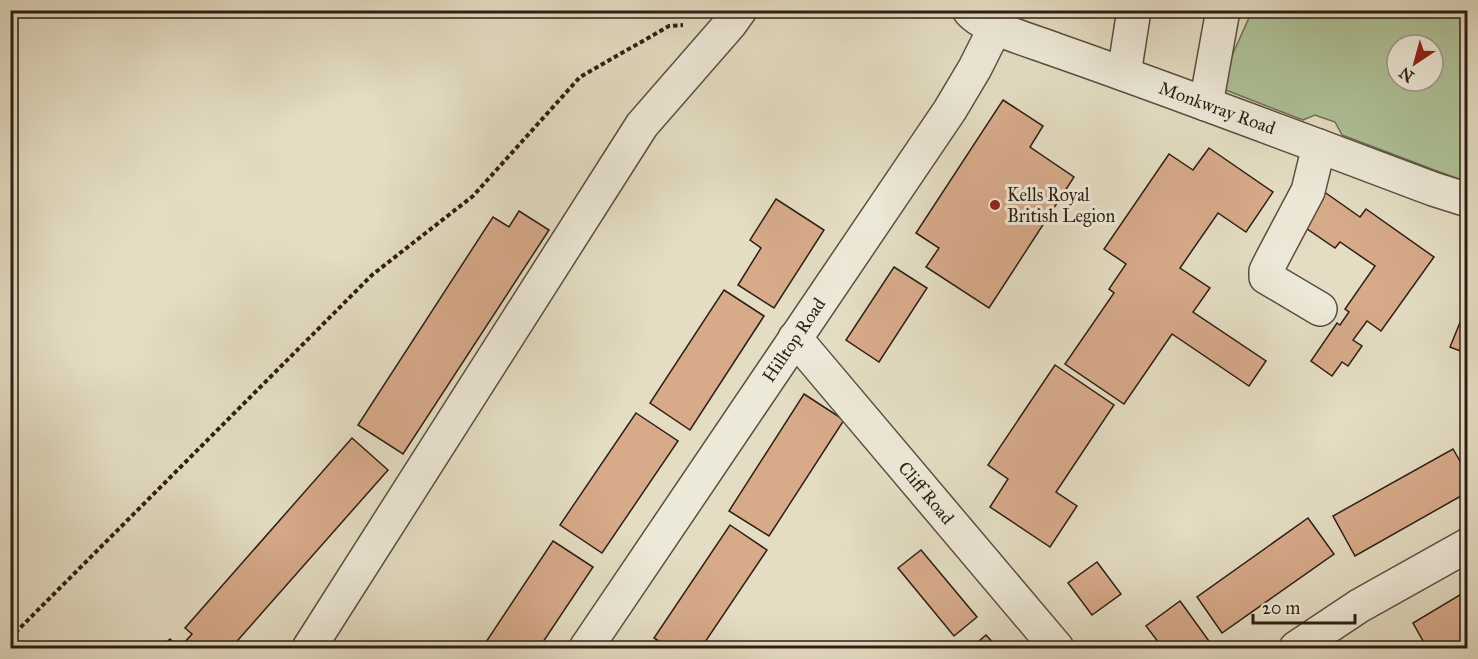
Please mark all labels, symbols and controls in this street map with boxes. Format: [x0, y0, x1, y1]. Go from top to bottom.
north arrow [1385, 33, 1445, 93]
text: N [1395, 63, 1418, 86]
street label: Monkwray Road [1156, 77, 1278, 139]
place label: Kells Royal British Legion [1007, 184, 1115, 228]
marker: Kells Royal British Legion [988, 198, 1002, 212]
street label: Hilltop Road [758, 294, 830, 386]
street label: Cliff Road [893, 457, 959, 529]
scale bar [1253, 587, 1355, 625]
text: 20 m [1262, 597, 1300, 619]

